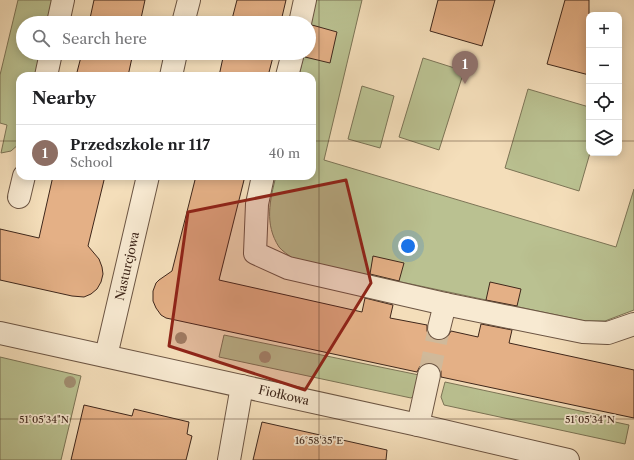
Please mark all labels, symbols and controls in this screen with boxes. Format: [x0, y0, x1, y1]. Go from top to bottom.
map controls [586, 12, 622, 156]
button: + [586, 12, 622, 48]
search box [16, 16, 316, 60]
icon: search [30, 27, 52, 49]
text: Search here [62, 29, 147, 48]
button: − [586, 48, 622, 84]
pin: 1 [452, 51, 478, 84]
button: locate [586, 84, 622, 120]
text: Nearby [32, 88, 96, 108]
button: layers [586, 120, 622, 156]
text: Przedszkole nr 117 [70, 135, 210, 154]
text: 1 [42, 145, 48, 161]
text: 40 m [269, 145, 300, 161]
text: School [70, 154, 113, 170]
street label: Nasturcjowa [112, 229, 142, 302]
your location [398, 236, 418, 256]
street label: Fiołkowa [257, 382, 312, 408]
text: 51°05'34"N [19, 413, 69, 426]
text: 51°05'34"N [565, 413, 615, 426]
text: 16°58'35"E [295, 434, 343, 447]

